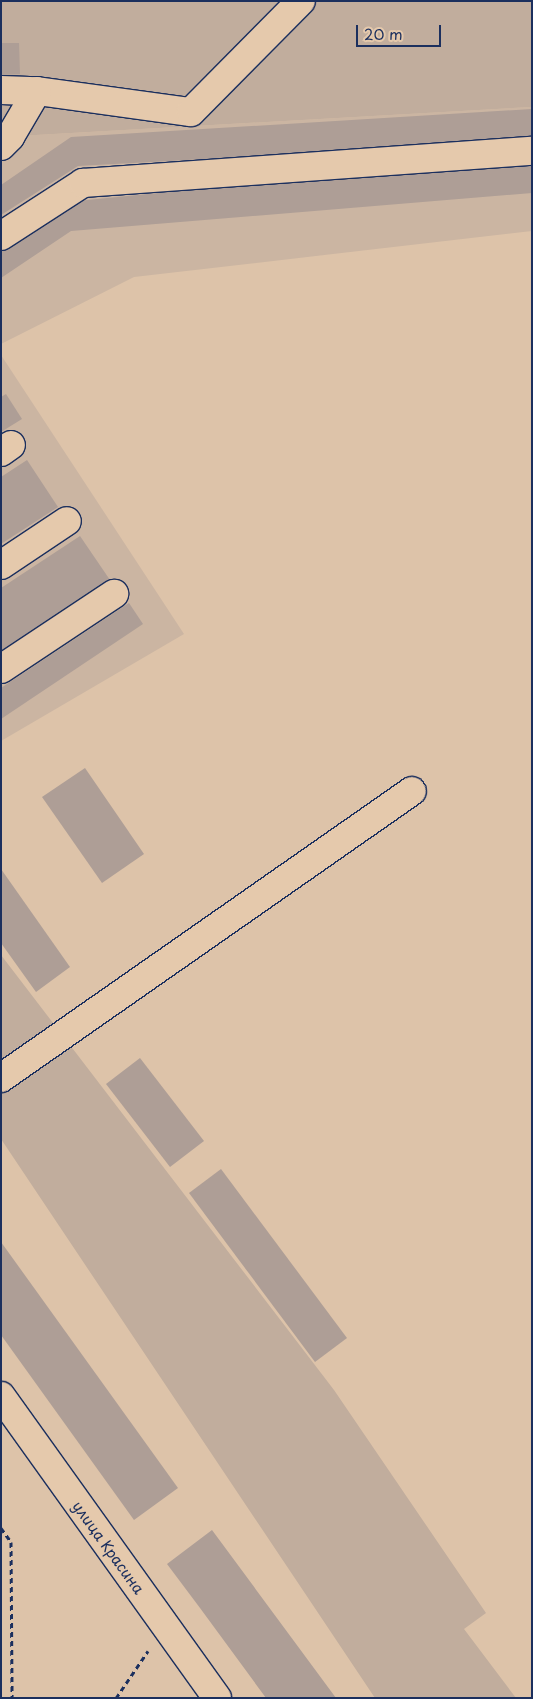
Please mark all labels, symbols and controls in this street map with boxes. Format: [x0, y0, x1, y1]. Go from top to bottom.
scale bar [358, 15, 443, 47]
text: 20 m [364, 22, 403, 45]
street label: улица Красина [69, 1497, 149, 1597]

